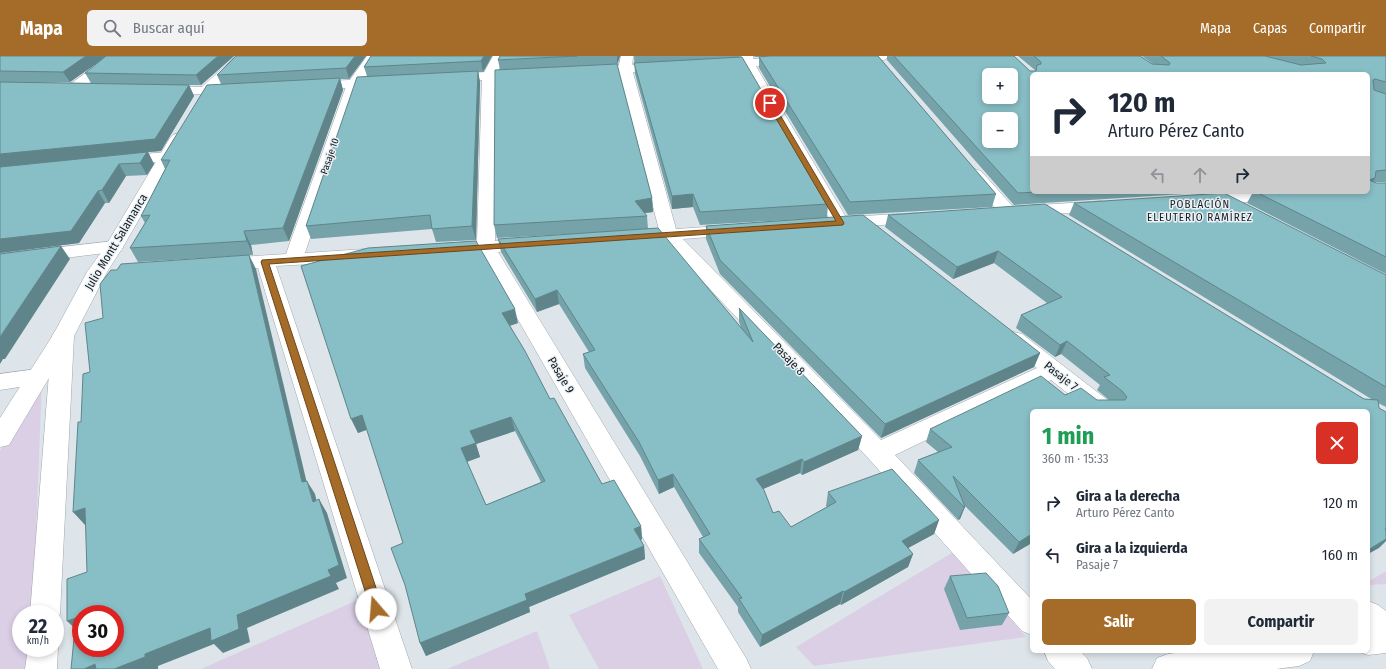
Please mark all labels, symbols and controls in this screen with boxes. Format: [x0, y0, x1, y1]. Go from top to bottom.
search box [87, 10, 367, 46]
text: Mapa [20, 17, 63, 40]
icon: search [101, 17, 123, 39]
text: Buscar aquí [133, 19, 205, 37]
text: Mapa [1200, 20, 1231, 37]
text: Capas [1253, 20, 1287, 37]
text: Compartir [1309, 20, 1366, 37]
map controls [982, 68, 1018, 148]
button: + [982, 68, 1018, 104]
pin [753, 86, 787, 120]
text: 120 m [1108, 86, 1175, 119]
icon: right [1042, 88, 1094, 140]
icon: arrive [759, 92, 781, 114]
button: − [982, 112, 1018, 148]
text: Arturo Pérez Canto [1108, 120, 1245, 142]
street label: Pasaje 10 [318, 137, 342, 176]
icon: left [1147, 164, 1169, 186]
icon: ahead [1189, 164, 1211, 186]
icon: right [1231, 164, 1253, 186]
street label: Julio Montt Salamanca [82, 191, 150, 293]
district label: POBLACIÓN ELEUTERIO RAMÍREZ [1147, 197, 1253, 224]
street label: Pasaje 8 [770, 340, 808, 378]
street label: Pasaje 9 [545, 354, 577, 396]
street label: Pasaje 7 [1041, 359, 1081, 394]
text: 1 min [1042, 422, 1094, 450]
button: close [1316, 422, 1358, 464]
text: 360 m · 15:33 [1042, 451, 1109, 466]
text: Gira a la derecha [1076, 487, 1180, 505]
icon: right [1042, 492, 1064, 514]
text: 120 m [1323, 494, 1358, 512]
text: Arturo Pérez Canto [1076, 505, 1175, 520]
text: Gira a la izquierda [1076, 539, 1188, 557]
icon: left [1042, 544, 1064, 566]
text: 160 m [1322, 546, 1358, 564]
text: Pasaje 7 [1076, 557, 1118, 572]
position arrow [355, 588, 397, 630]
button: Salir [1042, 599, 1196, 645]
button: Compartir [1204, 599, 1358, 645]
speed limit sign: 30 [72, 605, 124, 657]
text: 22 [29, 614, 47, 638]
text: km/h [27, 635, 49, 647]

